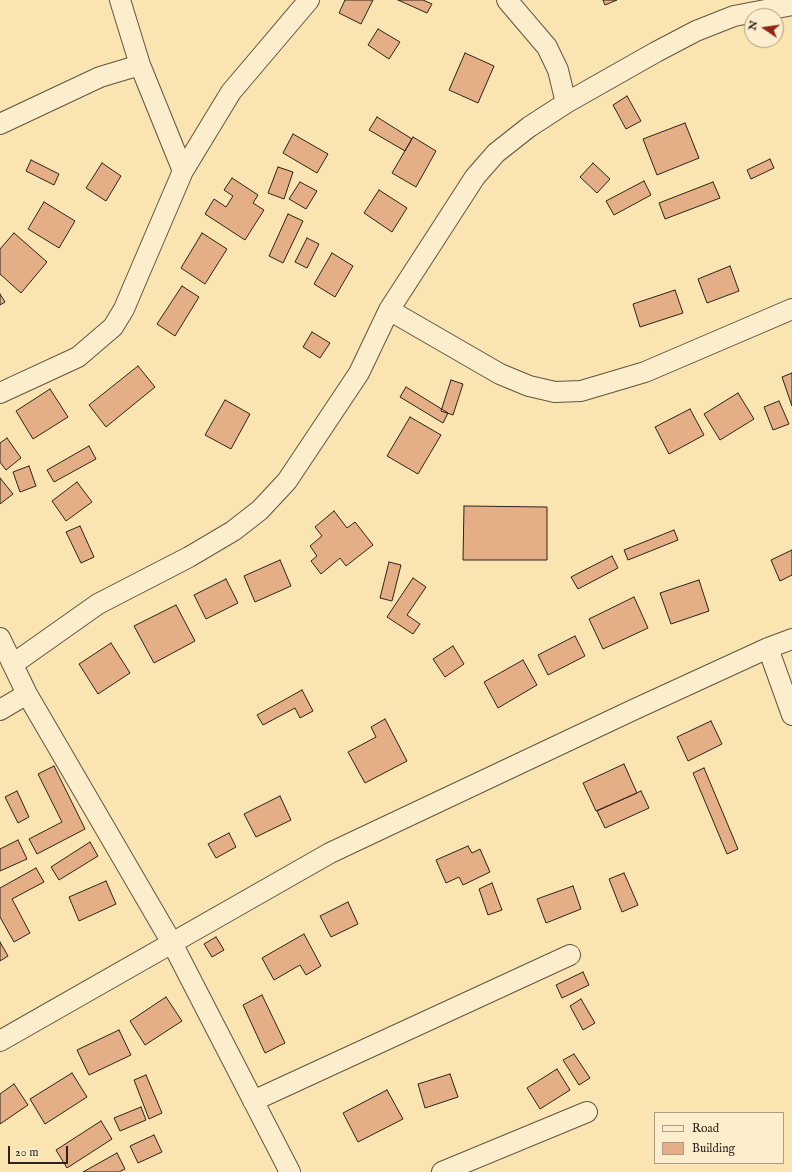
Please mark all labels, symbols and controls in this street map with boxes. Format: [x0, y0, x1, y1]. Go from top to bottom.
north arrow [744, 8, 784, 48]
text: N [745, 19, 761, 32]
legend [654, 1112, 784, 1164]
text: Road [692, 1121, 719, 1136]
scale bar [10, 1138, 70, 1164]
text: Building [692, 1141, 735, 1156]
text: 20 m [15, 1145, 38, 1160]

